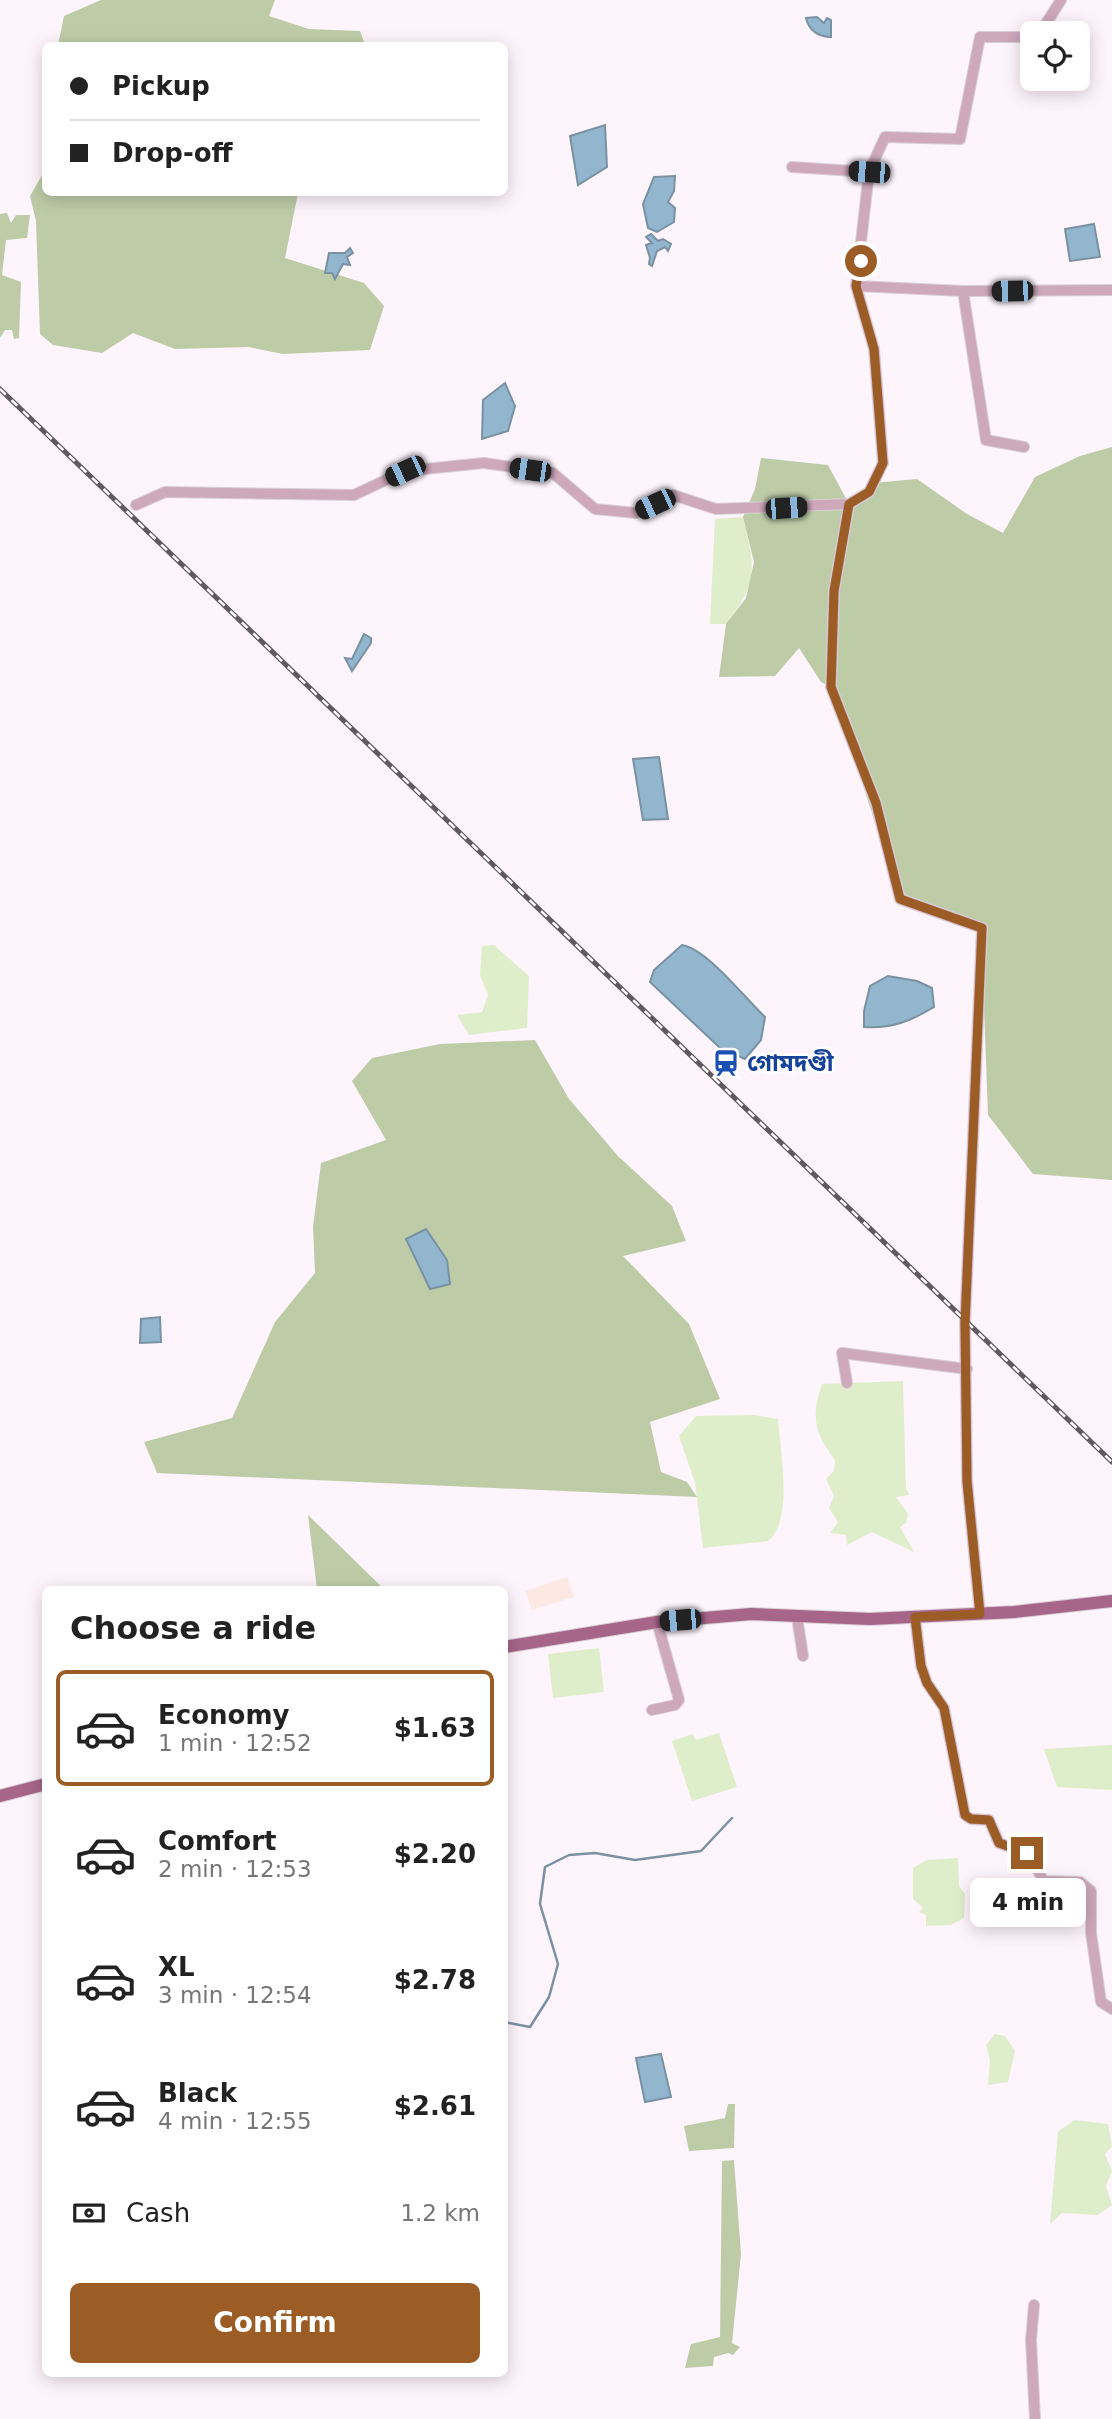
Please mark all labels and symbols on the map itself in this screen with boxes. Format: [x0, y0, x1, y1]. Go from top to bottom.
car [848, 160, 891, 184]
route start [845, 245, 877, 277]
car [991, 280, 1034, 302]
car [382, 453, 429, 489]
car [508, 457, 553, 483]
car [632, 486, 679, 522]
car [765, 496, 808, 520]
station icon: গোমদণ্ডী [711, 1048, 741, 1078]
place label: গোমদণ্ডী [747, 1049, 835, 1077]
car [659, 1608, 702, 1632]
route end [1011, 1837, 1043, 1869]
callout: 4 min [969, 1878, 1085, 1926]

